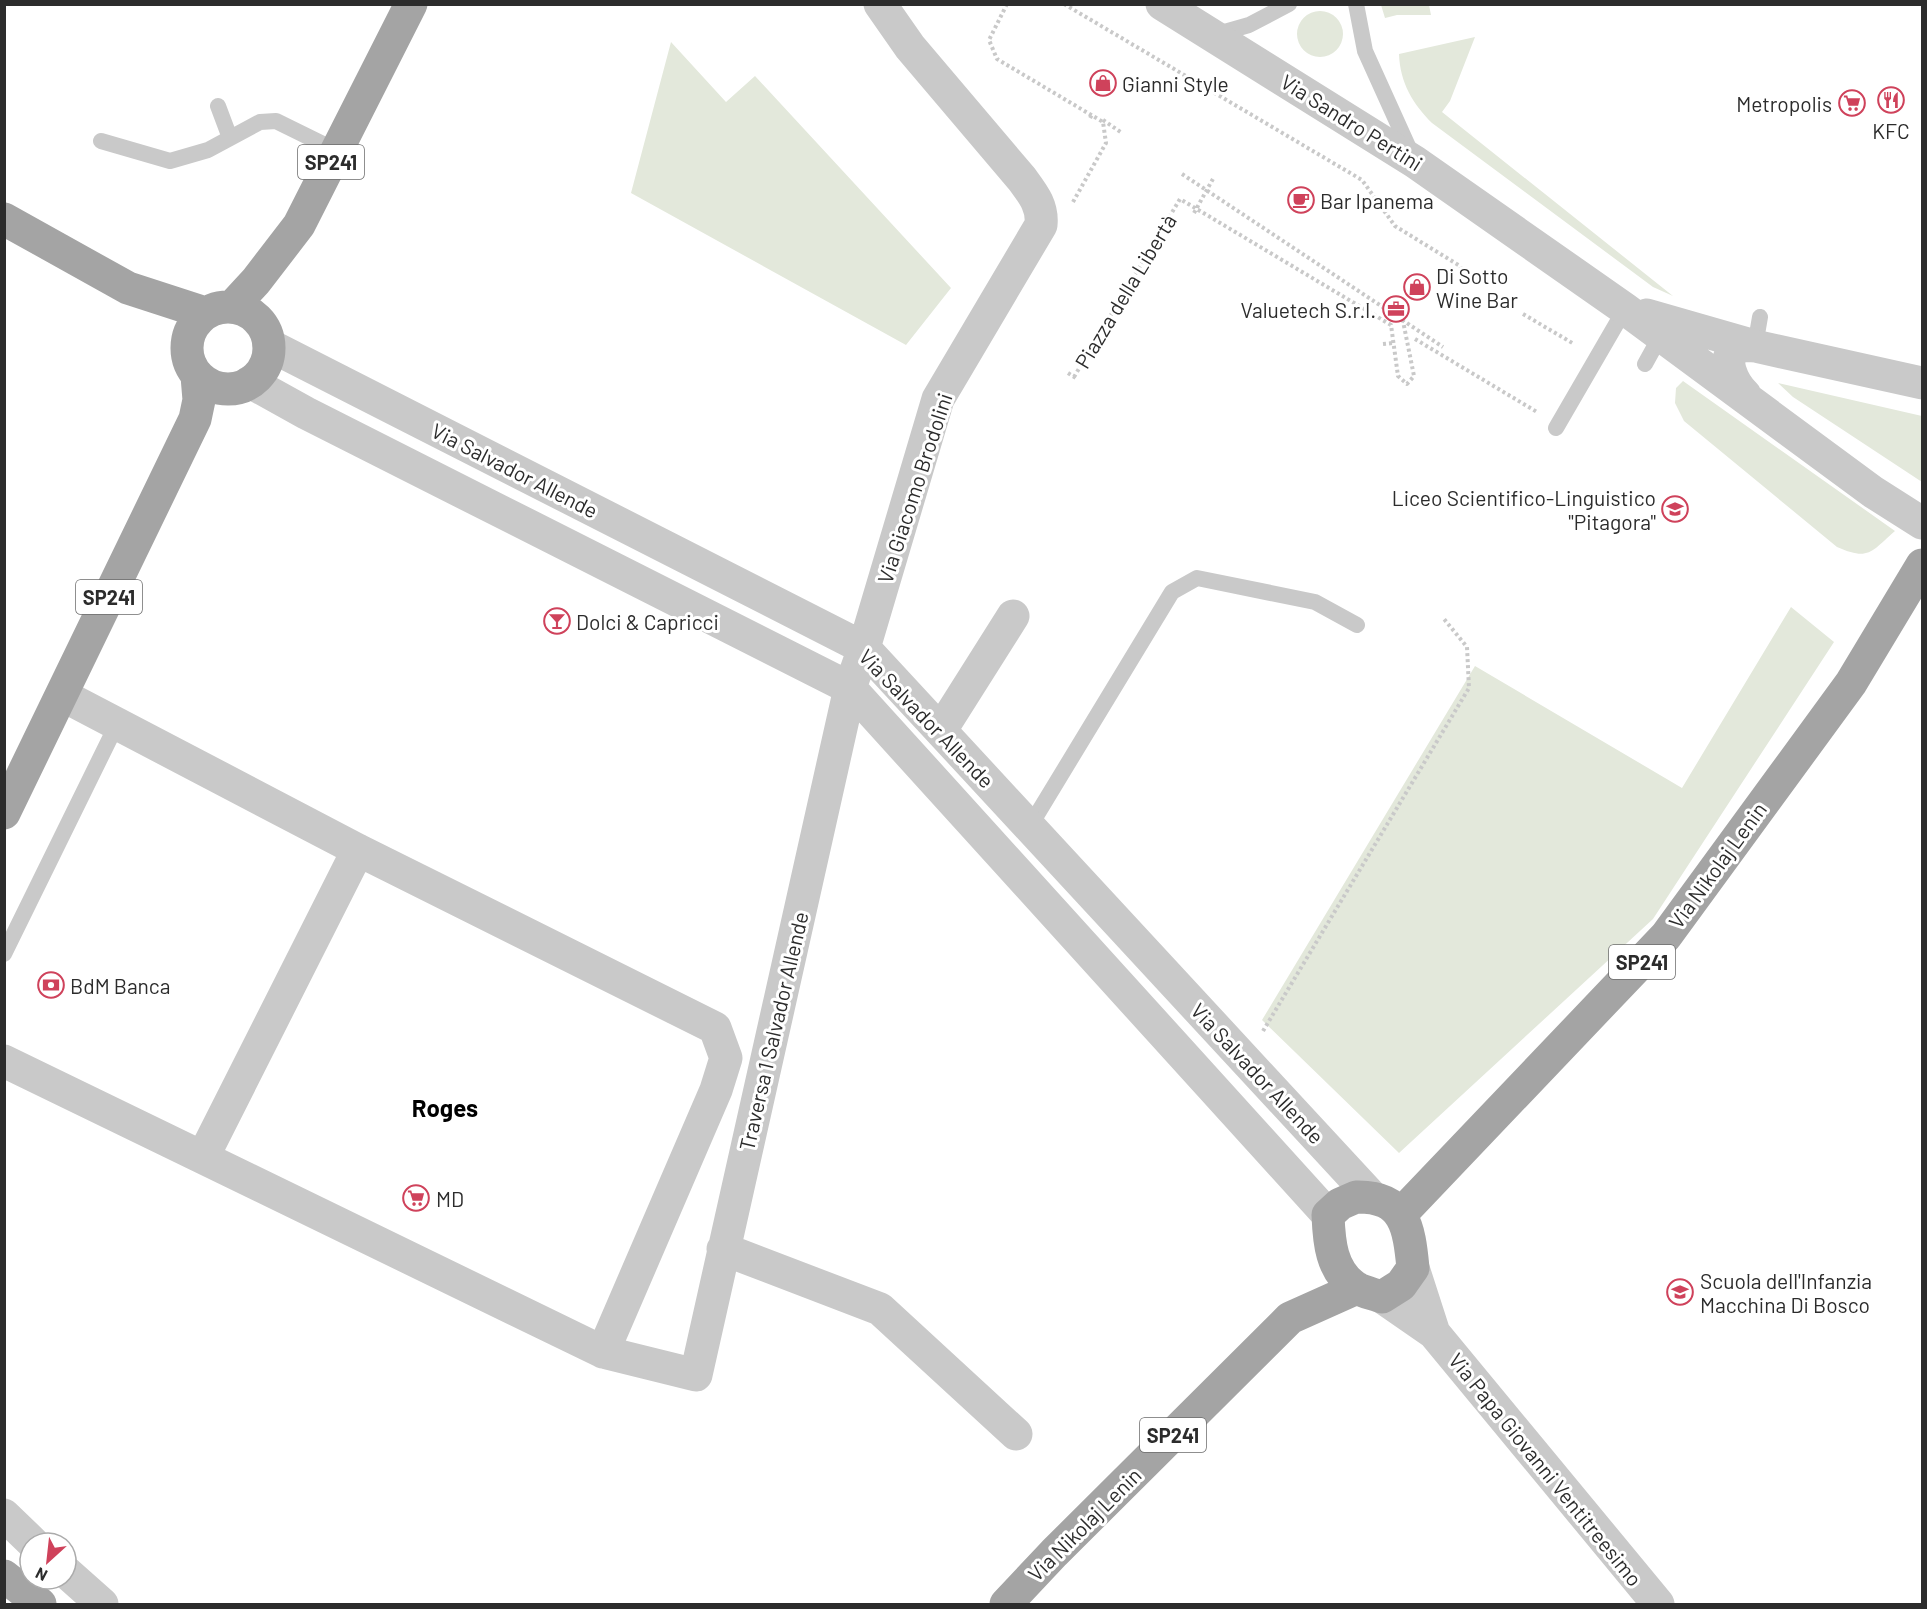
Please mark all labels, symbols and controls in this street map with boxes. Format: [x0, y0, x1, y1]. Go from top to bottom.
shop icon: Gianni Style [1088, 68, 1118, 98]
street label: Via Sandro Pertini [1277, 68, 1427, 176]
place label: Gianni Style [1122, 71, 1229, 96]
restaurant icon: KFC [1876, 85, 1906, 115]
supermarket icon: Metropolis [1837, 88, 1867, 118]
place label: Metropolis [1736, 91, 1832, 116]
place label: KFC [1872, 118, 1910, 143]
road number: SP241 [298, 145, 364, 179]
cafe icon: Bar Ipanema [1286, 185, 1316, 215]
place label: Bar Ipanema [1320, 188, 1434, 213]
street label: Piazza della Libertà [1069, 209, 1181, 373]
place label: Di Sotto Wine Bar [1436, 263, 1518, 312]
shop icon: Di Sotto Wine Bar [1402, 272, 1432, 302]
office icon: Valuetech S.r.l. [1381, 294, 1411, 324]
place label: Valuetech S.r.l. [1241, 297, 1376, 322]
street label: Via Giacomo Brodolini [871, 390, 957, 586]
street label: Via Salvador Allende [428, 417, 602, 523]
place label: Liceo Scientifico-Linguistico "Pitagora" [1392, 485, 1656, 534]
school or university icon: Liceo Scientifico-Linguistico "Pitagora" [1660, 494, 1690, 524]
road number: SP241 [76, 580, 142, 614]
bar icon: Dolci & Capricci [542, 606, 572, 636]
place label: Dolci & Capricci [576, 609, 719, 634]
street label: Via Salvador Allende [854, 643, 1000, 793]
street label: Via Nikolaj Lenin [1663, 797, 1771, 933]
street label: Traversa 1 Salvador Allende [733, 909, 813, 1153]
road number: SP241 [1609, 945, 1675, 979]
bank icon: BdM Banca [36, 970, 66, 1000]
place label: BdM Banca [70, 973, 170, 998]
street label: Via Salvador Allende [1186, 998, 1330, 1148]
district label: Roges [412, 1093, 478, 1122]
supermarket icon: MD [401, 1183, 431, 1213]
place label: MD [436, 1186, 464, 1211]
place label: Scuola dell'Infanzia Macchina Di Bosco [1700, 1268, 1872, 1317]
school or university icon: Scuola dell'Infanzia Macchina Di Bosco [1665, 1277, 1695, 1307]
street label: Via Papa Giovanni Ventitreesimo [1444, 1347, 1648, 1591]
road number: SP241 [1140, 1418, 1206, 1452]
street label: Via Nikolaj Lenin [1022, 1462, 1146, 1586]
north arrow [18, 1531, 78, 1591]
text: N [32, 1564, 50, 1586]

